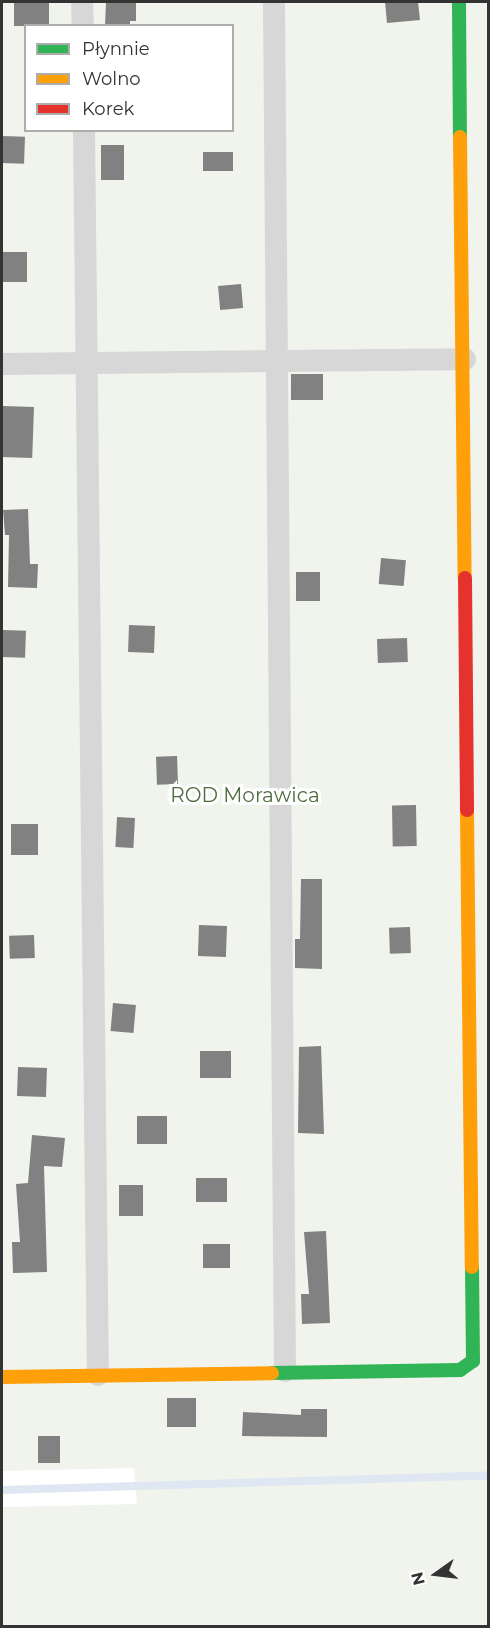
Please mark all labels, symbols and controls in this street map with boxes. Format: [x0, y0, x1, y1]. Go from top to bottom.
legend [24, 24, 234, 132]
text: Płynnie [82, 38, 150, 60]
text: Wolno [82, 68, 141, 90]
text: Korek [82, 98, 134, 120]
park label: ROD Morawica [170, 783, 320, 807]
north arrow [406, 1544, 466, 1604]
text: N [407, 1570, 429, 1587]

